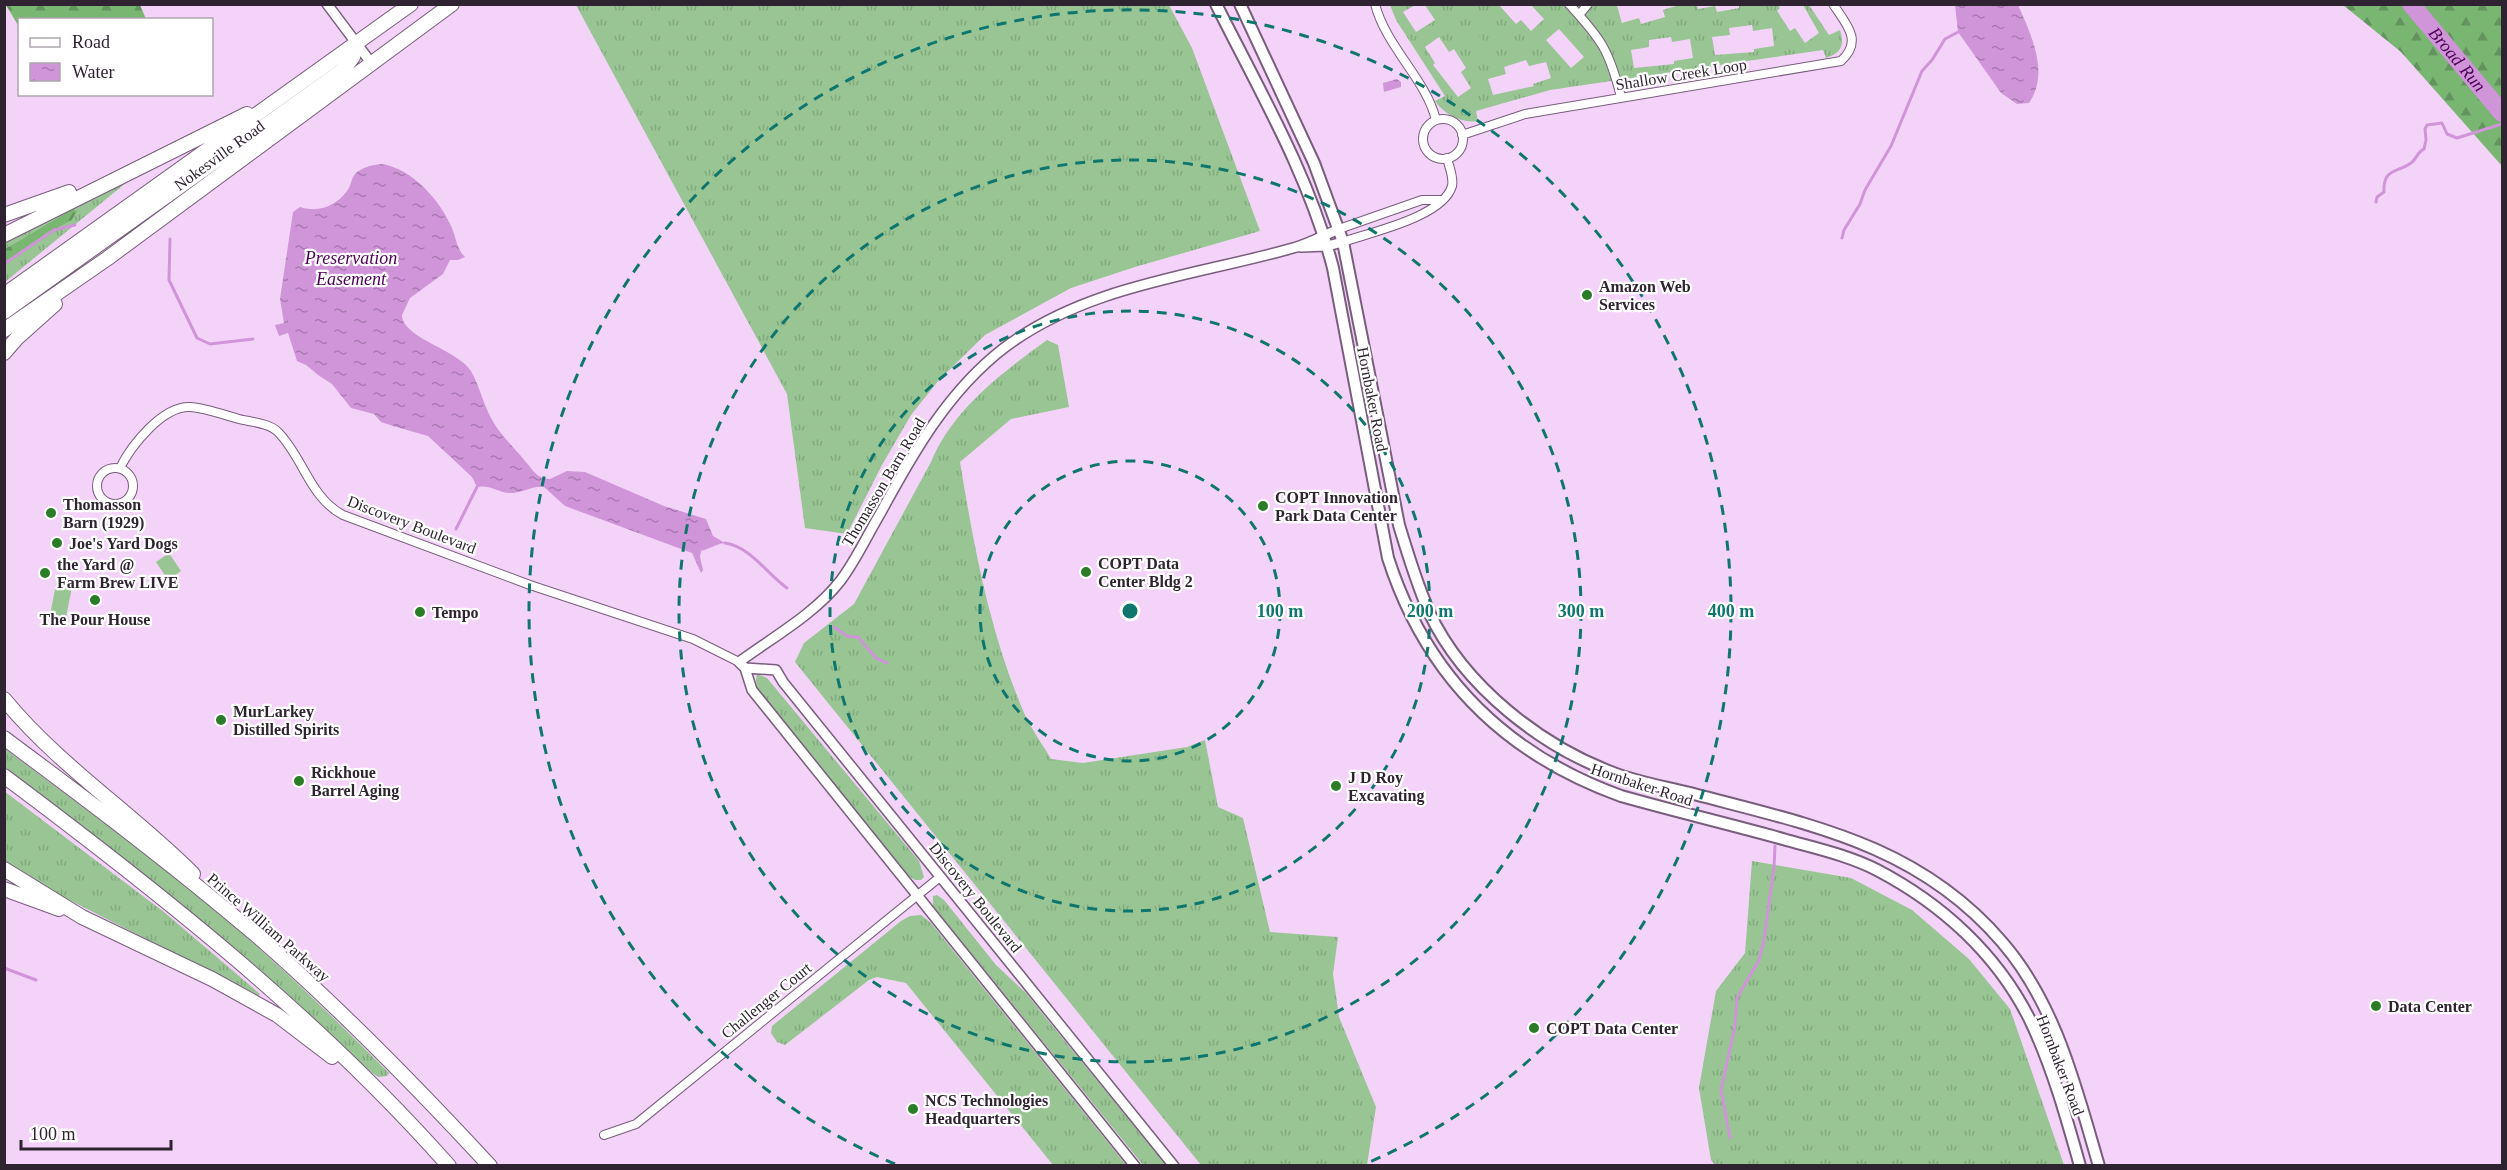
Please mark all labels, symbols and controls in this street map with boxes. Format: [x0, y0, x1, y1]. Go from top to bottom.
legend [18, 18, 213, 96]
water label: Broad Run [2425, 23, 2490, 96]
text: Road [72, 32, 110, 52]
street label: Shallow Creek Loop [1614, 56, 1748, 94]
text: Water [72, 62, 115, 82]
street label: Nokesville Road [171, 117, 268, 194]
water label: Preservation Easement [304, 248, 397, 289]
place label: Amazon Web Services [1599, 278, 1691, 313]
marker: Amazon Web Services [1580, 288, 1594, 302]
street label: Hornbaker Road [1354, 345, 1391, 453]
street label: Thomasson Barn Road [838, 415, 928, 549]
place label: COPT Innovation Park Data Center [1275, 489, 1398, 524]
street label: Discovery Boulevard [345, 492, 479, 558]
place label: Thomasson Barn (1929) [63, 496, 144, 532]
marker: COPT Innovation Park Data Center [1256, 499, 1270, 513]
marker: Thomasson Barn (1929) [44, 506, 58, 520]
place label: Joe's Yard Dogs [69, 535, 178, 553]
marker: Joe's Yard Dogs [50, 536, 64, 550]
place label: COPT Data Center Bldg 2 [1098, 555, 1193, 591]
place label: the Yard @ Farm Brew LIVE [57, 556, 178, 591]
marker: COPT Data Center Bldg 2 [1079, 565, 1093, 579]
marker: the Yard @ Farm Brew LIVE [38, 566, 52, 580]
marker: The Pour House [88, 593, 102, 607]
centre of rings [1120, 601, 1140, 621]
text: 100 m [1257, 601, 1303, 621]
text: 200 m [1407, 601, 1453, 621]
text: 300 m [1558, 601, 1604, 621]
text: 400 m [1708, 601, 1754, 621]
place label: Tempo [432, 604, 479, 622]
marker: Tempo [413, 605, 427, 619]
place label: The Pour House [40, 611, 150, 628]
place label: MurLarkey Distilled Spirits [233, 703, 339, 739]
marker: MurLarkey Distilled Spirits [214, 713, 228, 727]
street label: Hornbaker Road [1589, 760, 1695, 809]
place label: Rickhoue Barrel Aging [311, 764, 399, 800]
place label: J D Roy Excavating [1348, 769, 1424, 805]
marker: Rickhoue Barrel Aging [292, 774, 306, 788]
marker: J D Roy Excavating [1329, 779, 1343, 793]
street label: Discovery Boulevard [925, 839, 1025, 956]
street label: Prince William Parkway [203, 870, 333, 986]
street label: Challenger Court [718, 959, 816, 1043]
place label: Data Center [2388, 998, 2472, 1015]
marker: Data Center [2369, 999, 2383, 1013]
street label: Hornbaker Road [2034, 1013, 2087, 1118]
place label: COPT Data Center [1546, 1020, 1678, 1037]
marker: COPT Data Center [1527, 1021, 1541, 1035]
place label: NCS Technologies Headquarters [925, 1092, 1048, 1128]
marker: NCS Technologies Headquarters [906, 1102, 920, 1116]
scale bar [21, 1113, 171, 1151]
text: 100 m [30, 1124, 76, 1144]

